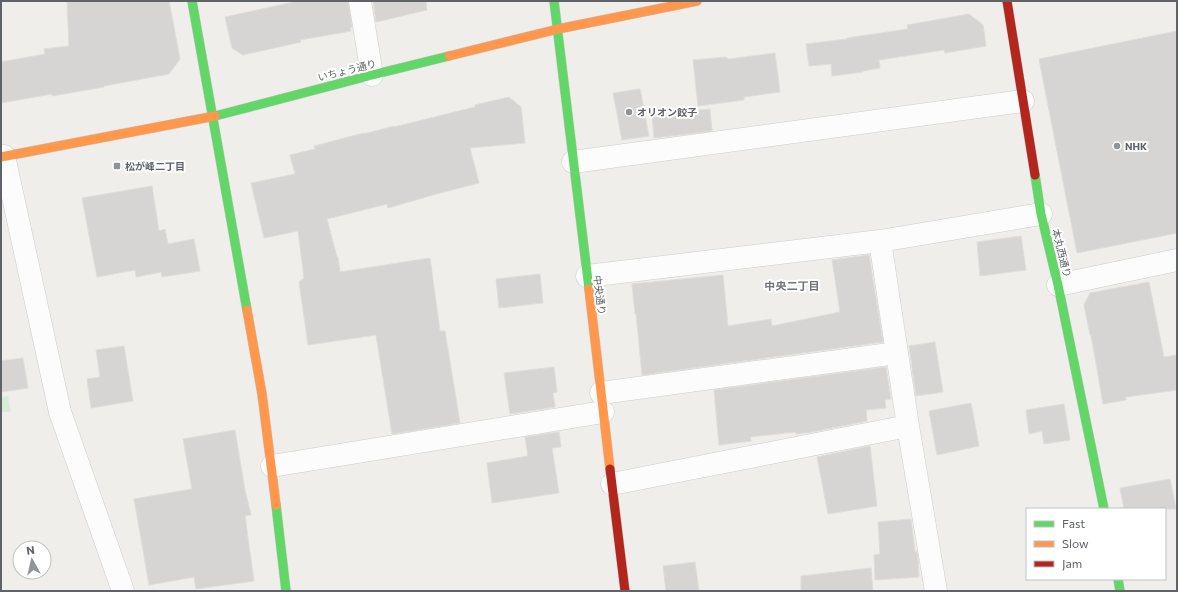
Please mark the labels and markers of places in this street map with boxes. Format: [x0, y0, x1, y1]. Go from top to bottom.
place label: オリオン餃子 [637, 106, 697, 118]
marker: オリオン餃子 [624, 107, 634, 117]
place label: NHK [1125, 140, 1147, 152]
marker: NHK [1112, 141, 1122, 151]
place label: 松が峰二丁目 [125, 160, 185, 172]
marker: 松が峰二丁目 [112, 161, 122, 171]

